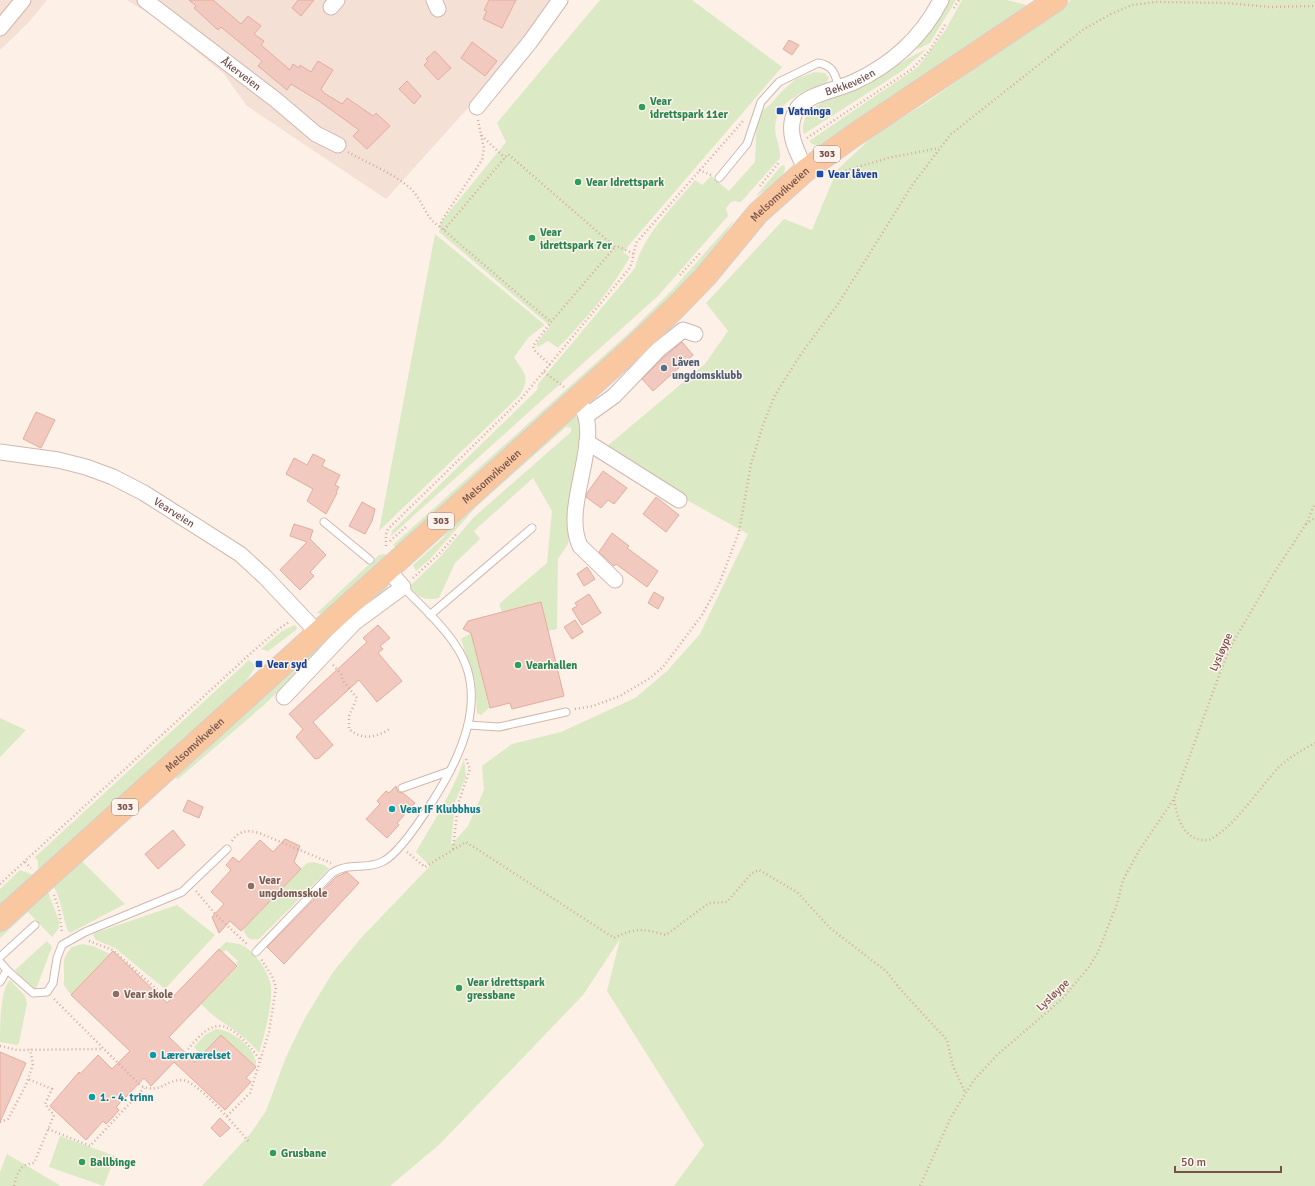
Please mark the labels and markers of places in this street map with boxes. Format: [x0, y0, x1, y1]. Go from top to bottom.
place label: Vear idrettspark 11er [650, 95, 728, 121]
marker: Vear idrettspark 11er [637, 102, 647, 112]
place label: Vatninga [788, 105, 831, 118]
marker: Vatninga [775, 106, 785, 116]
place label: Vear låven [828, 168, 878, 181]
marker: Vear låven [815, 169, 825, 179]
place label: Vear Idrettspark [586, 176, 664, 189]
marker: Vear Idrettspark [573, 177, 583, 187]
place label: Vear idrettspark 7er [540, 226, 612, 252]
marker: Vear idrettspark 7er [527, 233, 537, 243]
place label: Låven ungdomsklubb [672, 356, 742, 382]
marker: Låven ungdomsklubb [659, 363, 669, 373]
place label: Vear syd [267, 658, 307, 671]
marker: Vear syd [254, 659, 264, 669]
place label: Vearhallen [526, 659, 577, 672]
marker: Vearhallen [513, 660, 523, 670]
place label: Vear IF Klubbhus [400, 803, 481, 816]
marker: Vear IF Klubbhus [387, 804, 397, 814]
place label: Vear ungdomsskole [259, 874, 328, 900]
marker: Vear ungdomsskole [246, 881, 256, 891]
place label: Vear idrettspark gressbane [467, 976, 545, 1002]
marker: Vear idrettspark gressbane [454, 983, 464, 993]
place label: Vear skole [124, 988, 174, 1001]
marker: Vear skole [111, 989, 121, 999]
place label: Lærerværelset [161, 1049, 231, 1062]
marker: Lærerværelset [148, 1050, 158, 1060]
place label: 1. - 4. trinn [100, 1091, 154, 1104]
marker: 1. - 4. trinn [87, 1092, 97, 1102]
place label: Grusbane [281, 1147, 327, 1160]
marker: Grusbane [268, 1148, 278, 1158]
place label: Ballbinge [90, 1156, 136, 1169]
marker: Ballbinge [77, 1157, 87, 1167]

